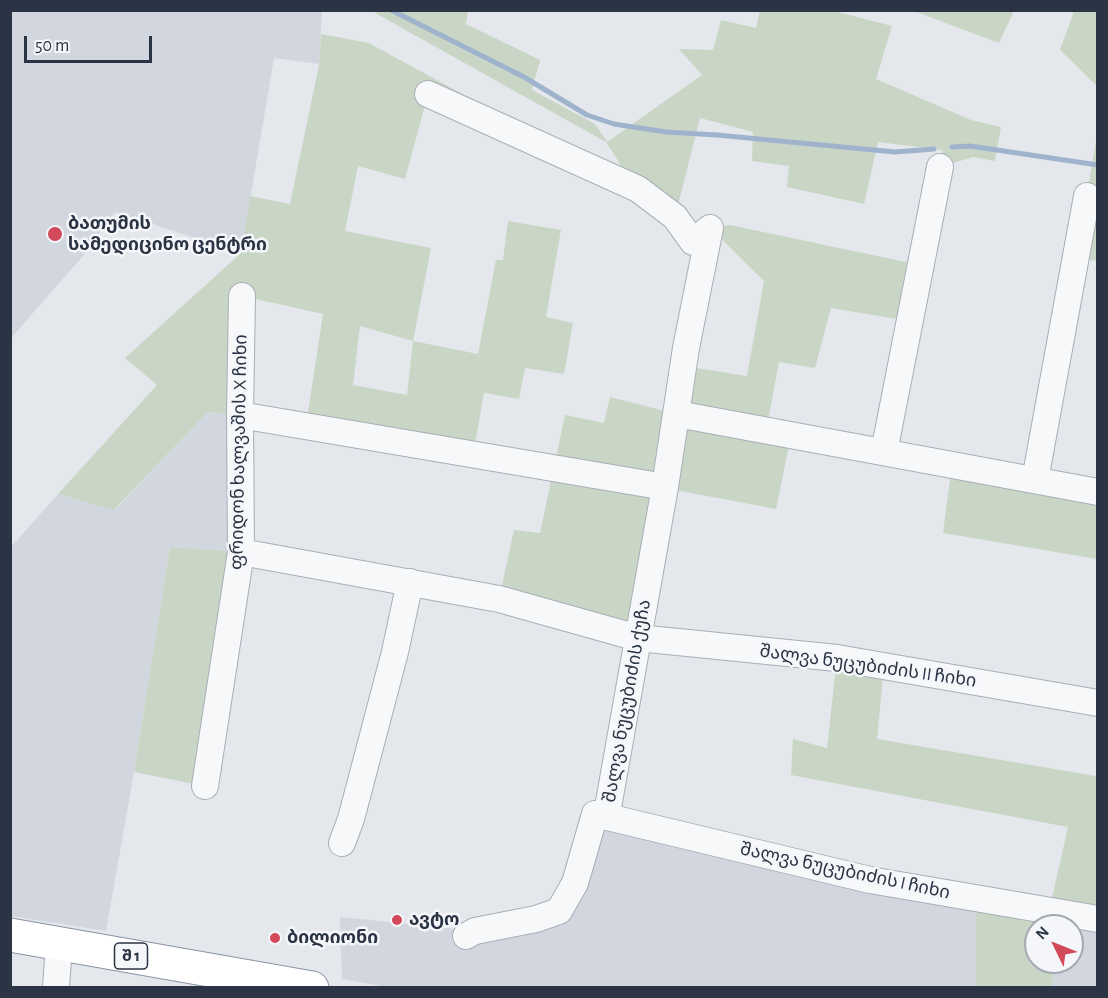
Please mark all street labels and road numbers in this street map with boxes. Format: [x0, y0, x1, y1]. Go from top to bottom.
street label: ფრიდონ ხალვაშის X ჩიხი [226, 334, 252, 570]
street label: შალვა ნუცუბიძის ქუჩა [598, 598, 656, 804]
street label: შალვა ნუცუბიძის II ჩიხი [758, 640, 978, 692]
street label: შალვა ნუცუბიძის I ჩიხი [738, 838, 952, 904]
road number: შ 1 [114, 943, 148, 969]

